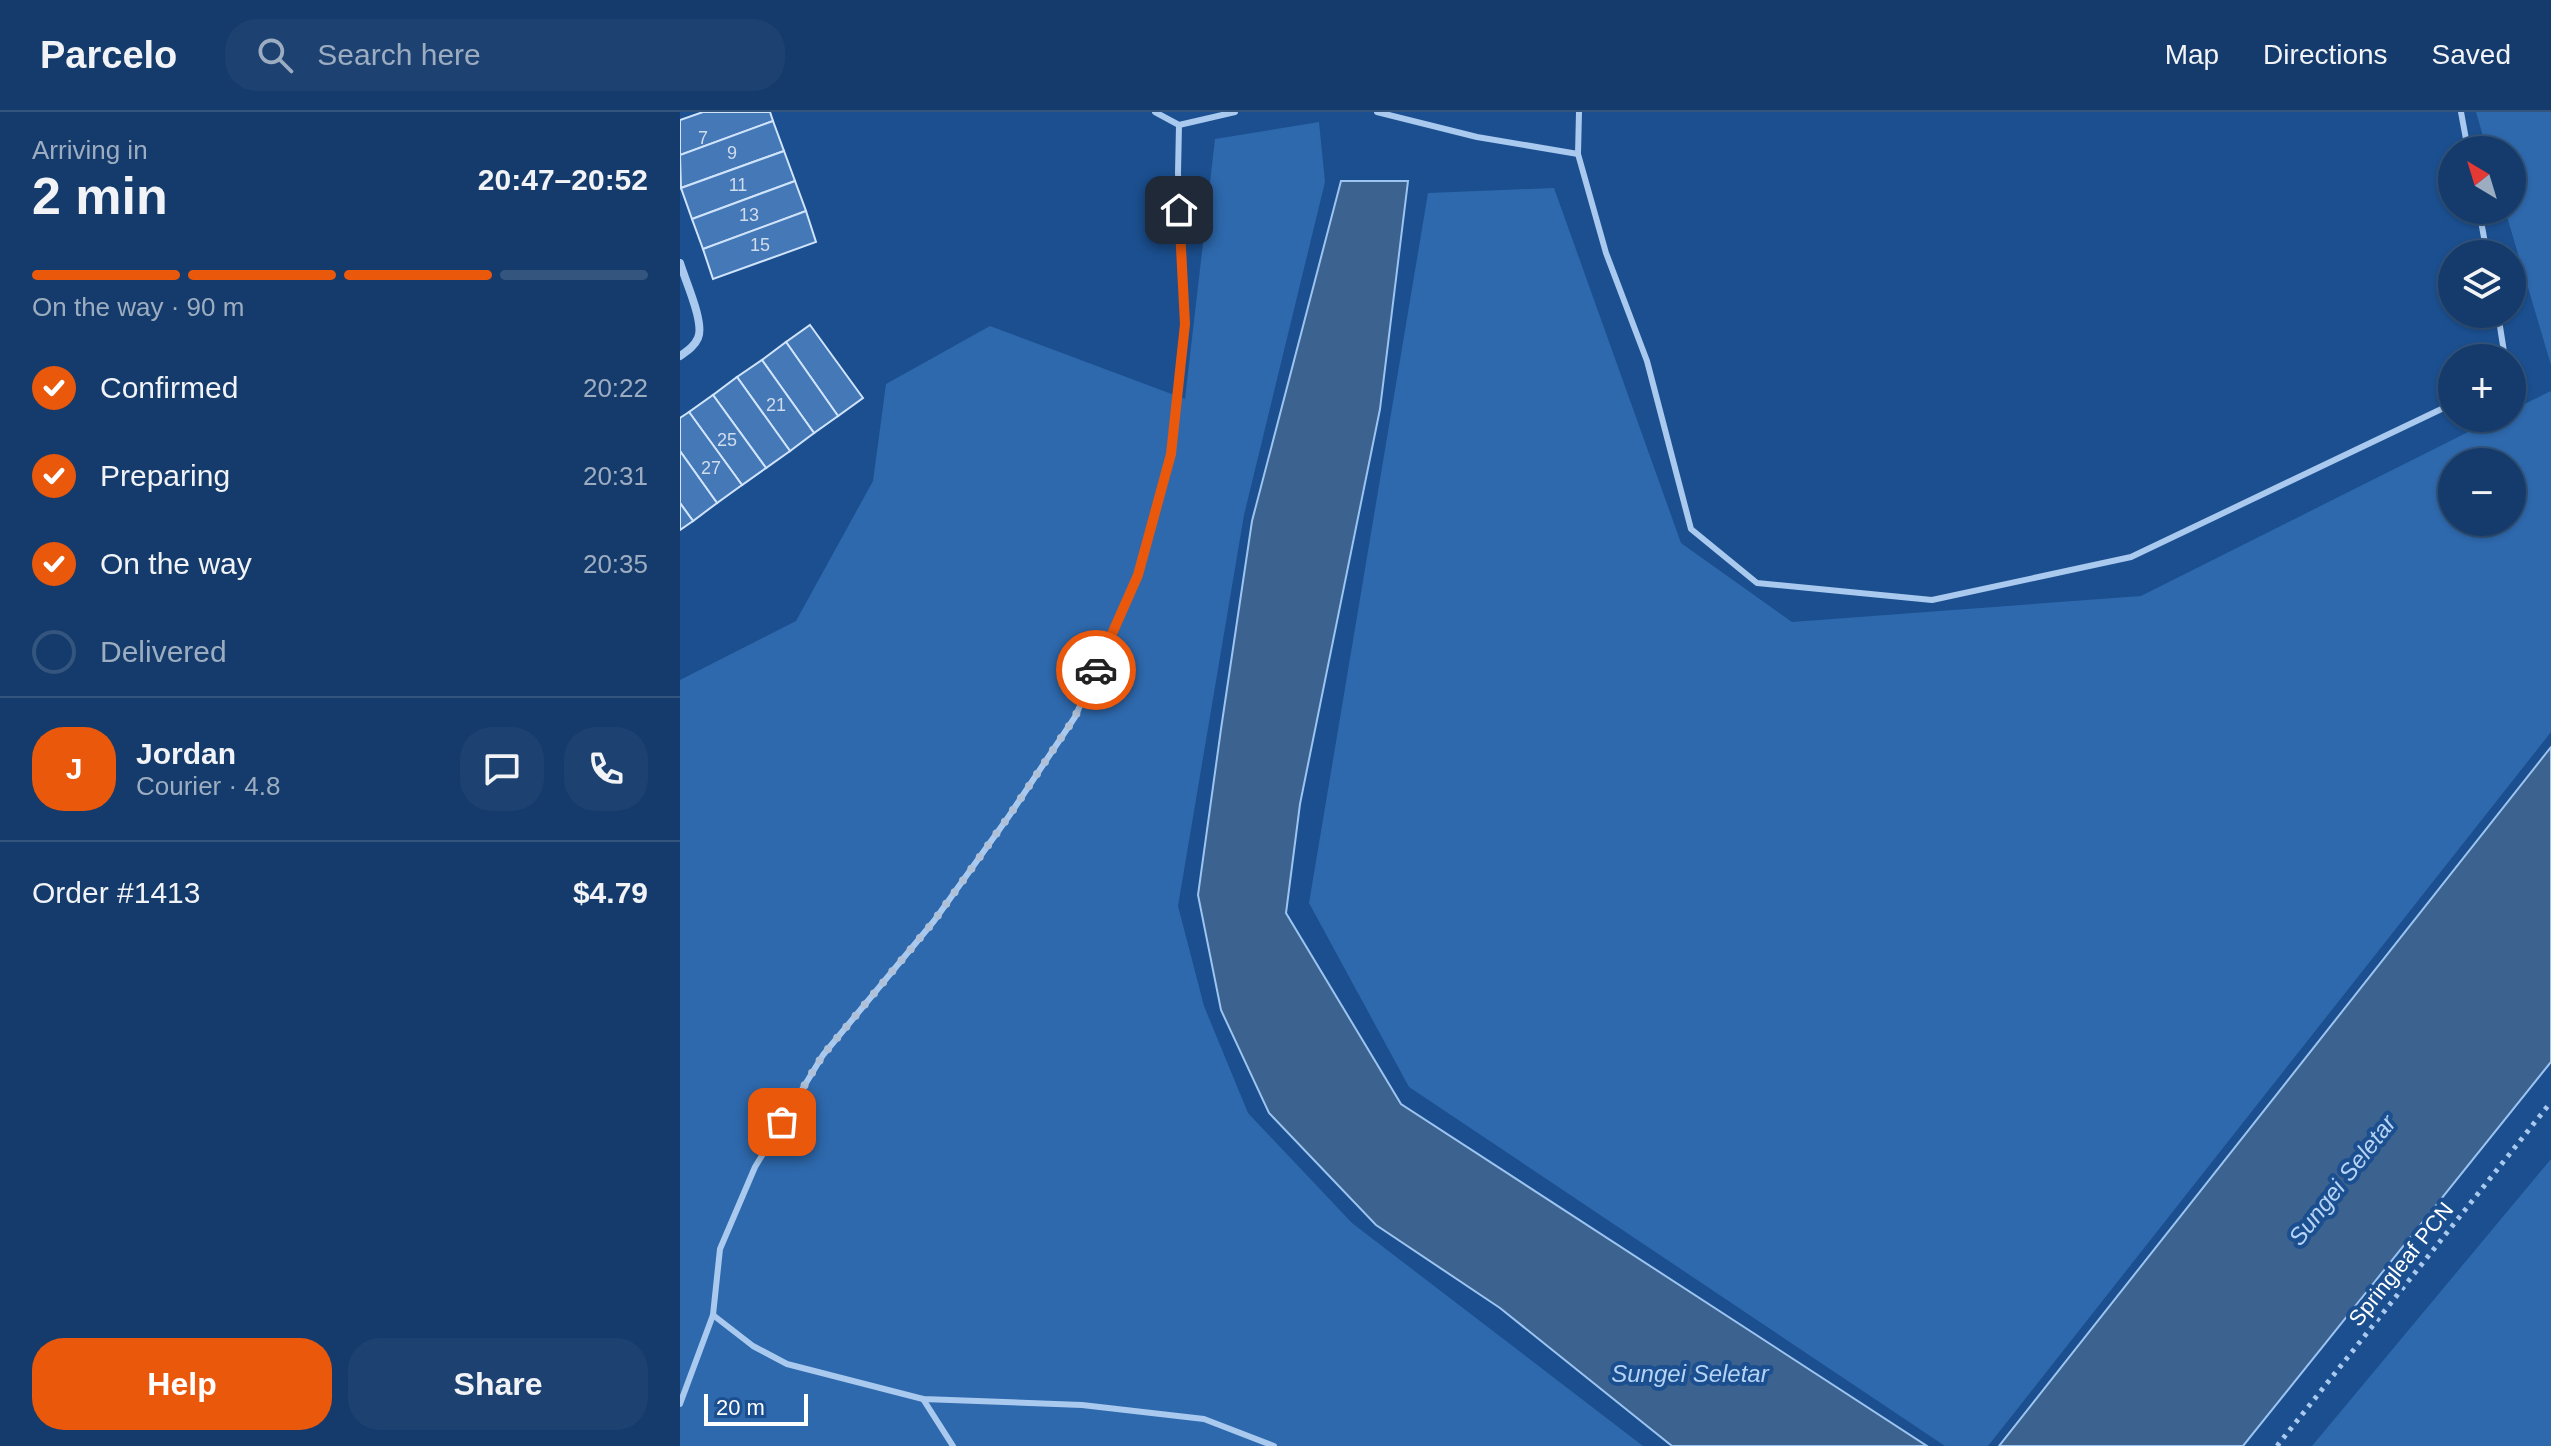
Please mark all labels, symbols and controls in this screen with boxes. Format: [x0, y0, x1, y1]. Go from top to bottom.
search box [225, 19, 785, 91]
icon: search [253, 33, 297, 77]
text: Parcelo [40, 34, 177, 76]
text: Search here [317, 38, 481, 71]
text: Map [2165, 39, 2219, 70]
text: Directions [2263, 39, 2388, 70]
text: Saved [2432, 39, 2511, 70]
house number: 7 [698, 128, 708, 148]
text: Arriving in [32, 135, 148, 165]
north arrow [2438, 136, 2526, 224]
map controls [2438, 136, 2526, 536]
house number: 9 [727, 143, 737, 163]
text: 20:47–20:52 [478, 163, 648, 196]
text: 2 min [32, 167, 168, 225]
house number: 11 [729, 175, 747, 195]
pin [1145, 176, 1213, 244]
icon: home [1157, 188, 1201, 232]
house number: 13 [739, 205, 759, 225]
house number: 15 [750, 235, 770, 255]
button: layers [2438, 240, 2526, 328]
text: On the way · 90 m [32, 292, 244, 322]
button: + [2438, 344, 2526, 432]
icon: check [32, 366, 76, 410]
text: Confirmed [100, 371, 238, 404]
text: 20:22 [583, 373, 648, 403]
house number: 21 [766, 395, 786, 415]
house number: 25 [717, 430, 737, 450]
button: − [2438, 448, 2526, 536]
icon: check [32, 454, 76, 498]
house number: 27 [701, 458, 721, 478]
text: Preparing [100, 459, 230, 492]
text: 20:31 [583, 461, 648, 491]
icon: check [32, 542, 76, 586]
text: On the way [100, 547, 252, 580]
text: 20:35 [583, 549, 648, 579]
courier [1056, 630, 1136, 710]
text: Delivered [100, 635, 227, 668]
icon: car [1074, 648, 1118, 692]
button: chat [460, 727, 544, 811]
button: phone [564, 727, 648, 811]
text: Jordan [136, 737, 236, 770]
text: J [66, 752, 82, 785]
text: Courier · 4.8 [136, 771, 281, 801]
text: Order #1413 [32, 876, 200, 909]
text: $4.79 [573, 876, 648, 909]
pin [748, 1088, 816, 1156]
icon: bag [760, 1100, 804, 1144]
water label: Sungei Seletar [2283, 1109, 2402, 1250]
street label: Springleaf PCN [2344, 1197, 2458, 1331]
button: Help [32, 1338, 332, 1430]
button: Share [348, 1338, 648, 1430]
water label: Sungei Seletar [1611, 1360, 1770, 1387]
scale bar [704, 1390, 808, 1426]
text: 20 m [716, 1395, 765, 1420]

